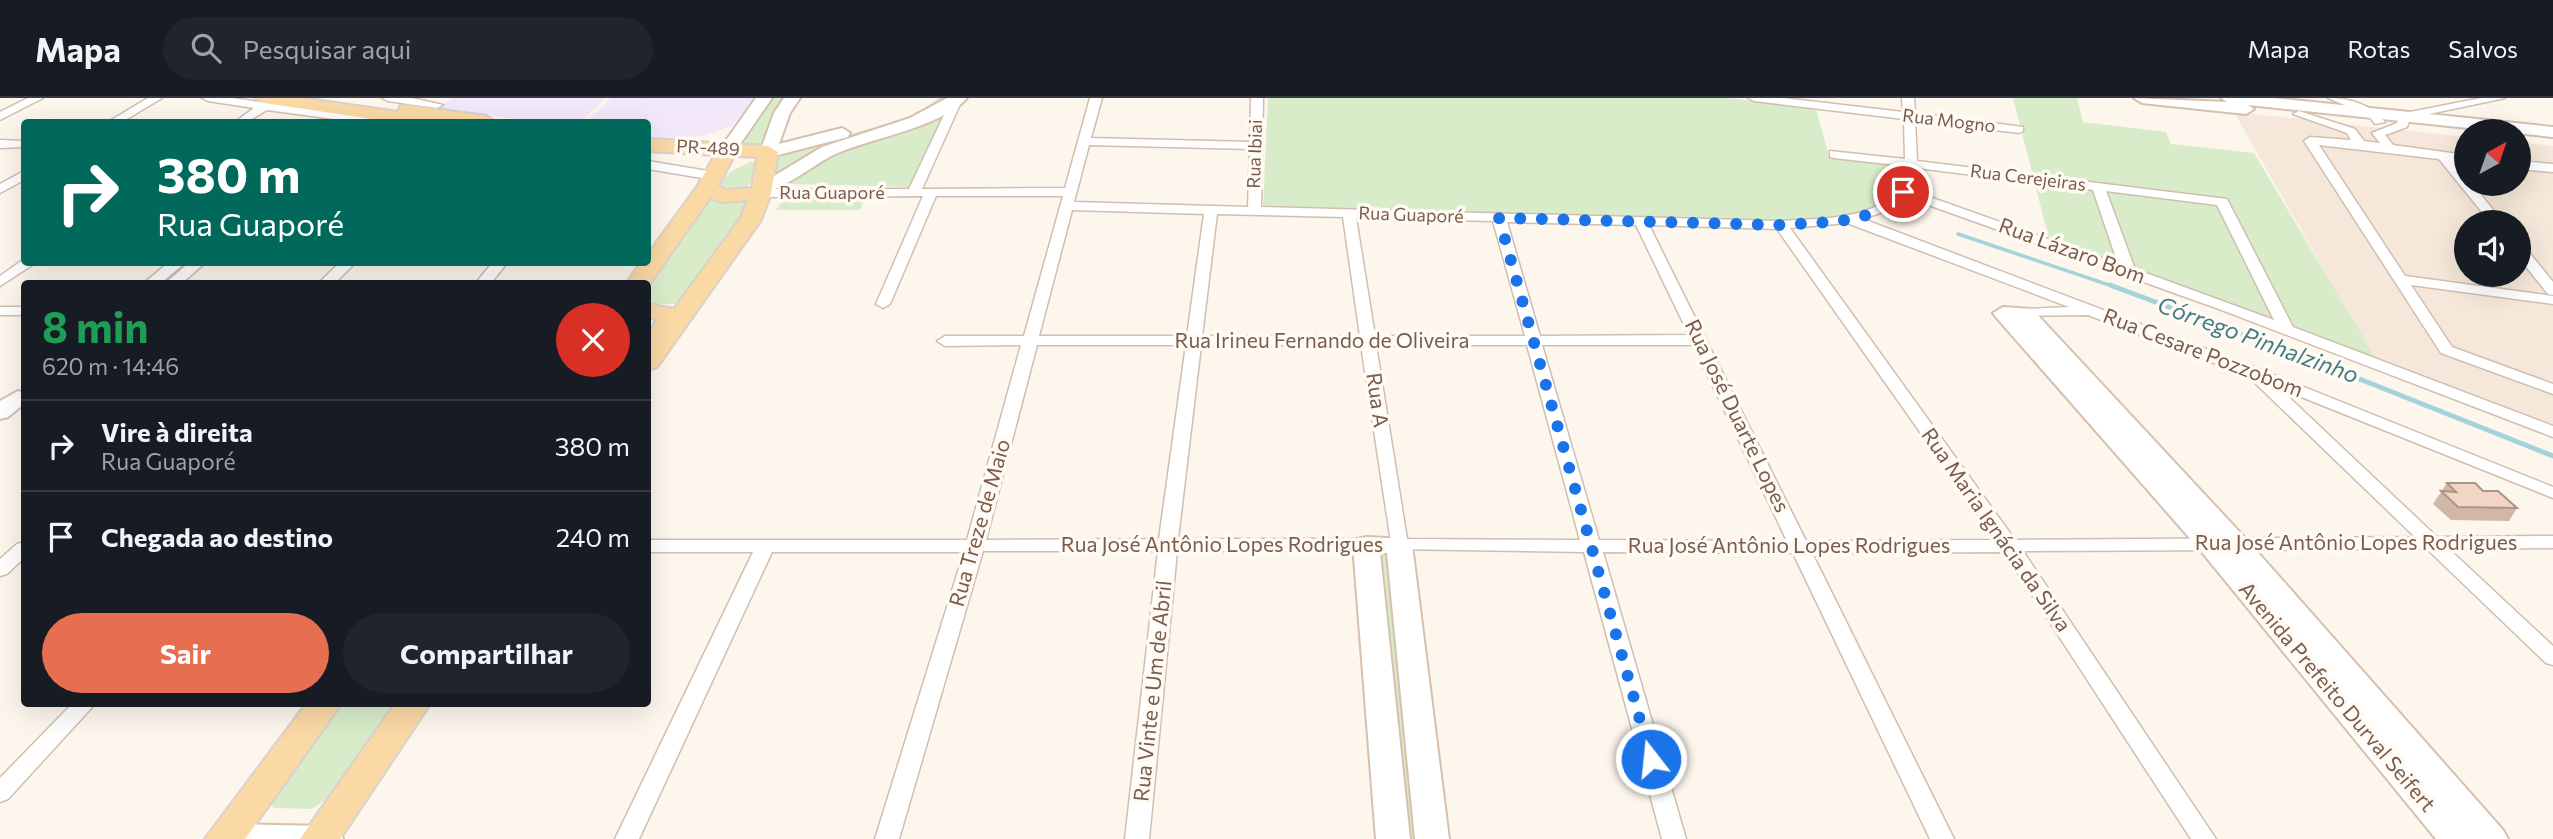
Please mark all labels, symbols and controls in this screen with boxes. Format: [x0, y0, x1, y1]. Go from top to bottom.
search box [163, 17, 653, 80]
text: Mapa [35, 28, 121, 69]
icon: search [187, 29, 225, 67]
text: Pesquisar aqui [243, 33, 411, 64]
text: Mapa [2248, 34, 2310, 63]
text: Rotas [2348, 34, 2410, 63]
text: Salvos [2448, 34, 2518, 63]
street label: Rua Mogno [1901, 103, 1997, 137]
street label: Rua Ibiai [1242, 119, 1266, 189]
north arrow [2454, 119, 2530, 196]
map controls [2454, 119, 2531, 287]
street label: PR-489 [676, 134, 740, 160]
text: 380 m [157, 143, 301, 203]
icon: right [42, 147, 133, 238]
street label: Rua Cerejeiras [1969, 159, 2087, 195]
pin [1873, 162, 1933, 222]
icon: arrive [1884, 173, 1922, 211]
street label: Rua Guaporé [779, 181, 885, 203]
street label: Rua Guaporé [1358, 201, 1464, 227]
text: Rua Guaporé [157, 203, 344, 243]
button: sound [2454, 210, 2531, 287]
street label: Rua Lázaro Bom [1996, 212, 2149, 288]
water label: Córrego Pinhalzinho [2154, 290, 2363, 388]
text: 8 min [42, 300, 149, 352]
street label: Rua Cesare Pozzobom [2100, 302, 2307, 401]
button: close [556, 303, 630, 377]
street label: Rua José Duarte Lopes [1681, 315, 1796, 516]
street label: Rua Irineu Fernando de Oliveira [1174, 327, 1470, 352]
text: 620 m · 14:46 [42, 352, 179, 380]
street label: Rua A [1362, 371, 1395, 429]
text: Vire à direita [101, 416, 253, 447]
street label: Rua Maria Ignácia da Silva [1917, 422, 2077, 636]
icon: right [42, 427, 80, 465]
text: 380 m [555, 430, 630, 461]
street label: Rua Treze de Maio [943, 436, 1014, 609]
text: Rua Guaporé [101, 447, 236, 475]
icon: arrive [42, 518, 80, 556]
text: Chegada ao destino [101, 521, 333, 552]
text: 240 m [556, 521, 630, 552]
street label: Rua José Antônio Lopes Rodrigues [2195, 529, 2517, 554]
street label: Rua José Antônio Lopes Rodrigues [1061, 531, 1383, 556]
street label: Rua José Antônio Lopes Rodrigues [1628, 532, 1950, 557]
street label: Avenida Prefeito Durval Seifert [2235, 576, 2442, 816]
street label: Rua Vinte e Um de Abril [1127, 579, 1176, 803]
button: Sair [42, 613, 329, 693]
button: Compartilhar [343, 613, 630, 693]
position arrow [1614, 722, 1688, 796]

